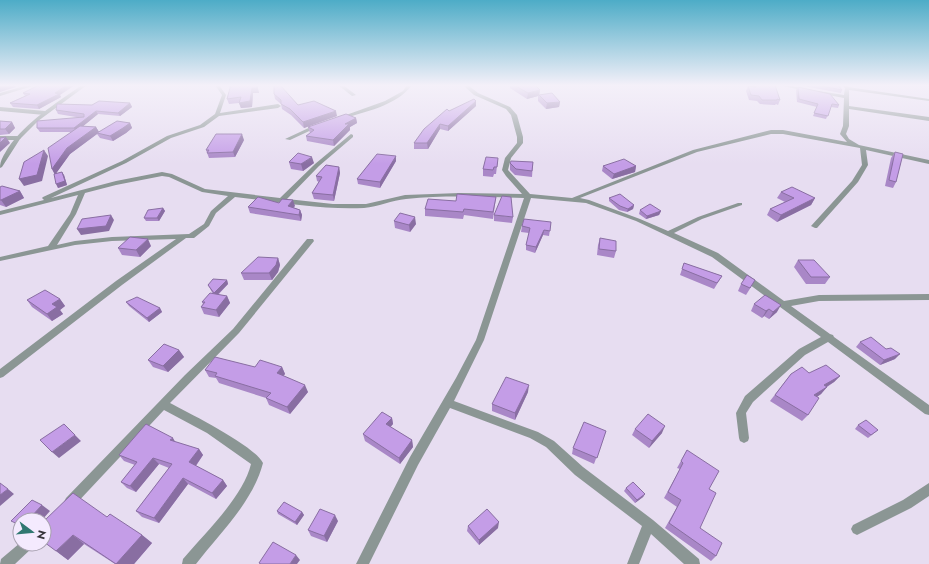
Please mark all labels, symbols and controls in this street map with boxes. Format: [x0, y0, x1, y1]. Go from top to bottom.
north arrow [12, 512, 52, 552]
text: N [33, 528, 51, 541]

